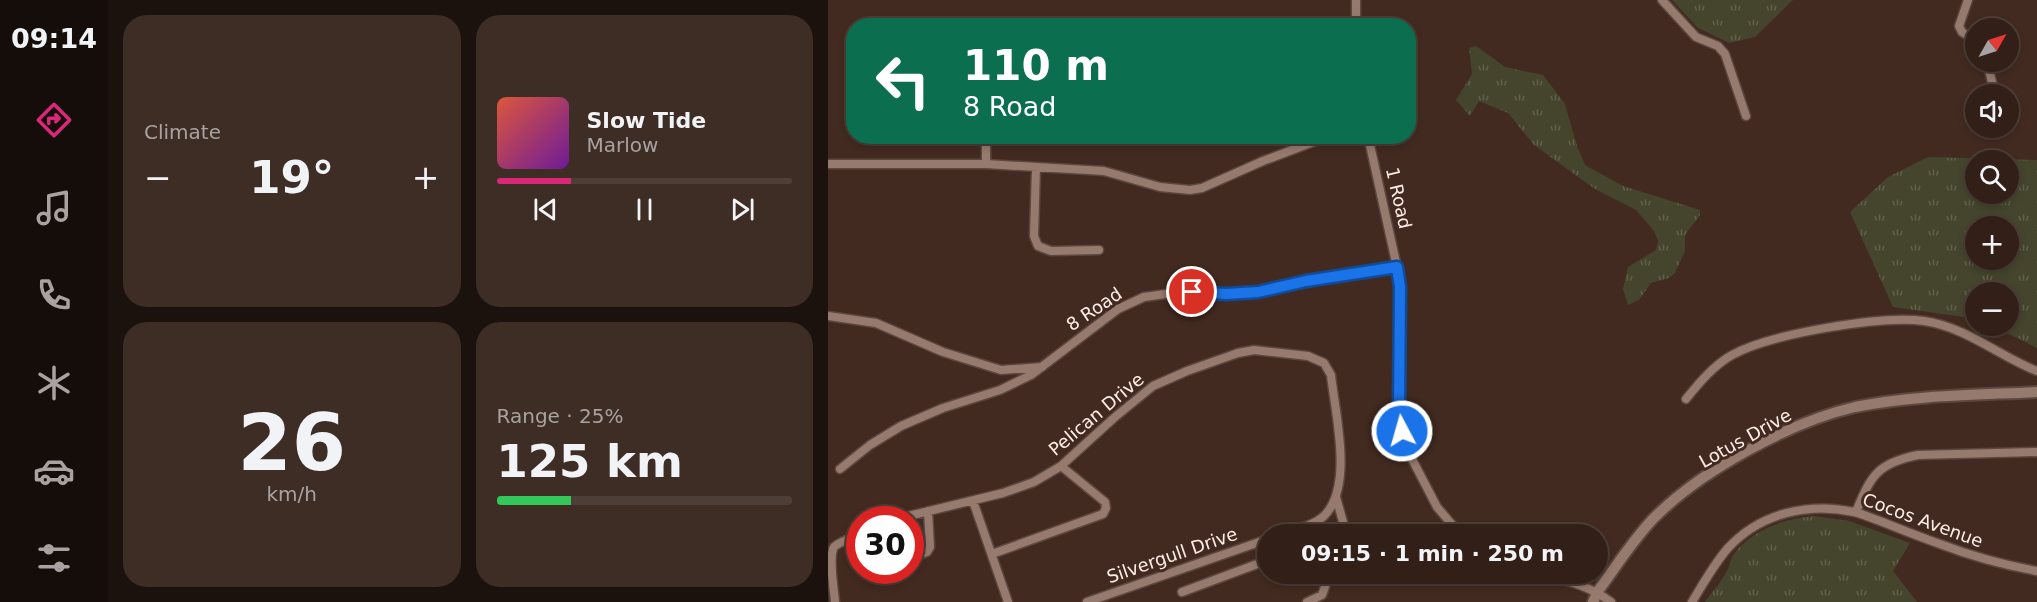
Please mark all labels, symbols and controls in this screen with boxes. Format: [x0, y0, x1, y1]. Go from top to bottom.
north arrow [1965, 18, 2019, 72]
map controls [1965, 18, 2019, 336]
text: 09:14 [11, 23, 97, 54]
text: 110 m [963, 41, 1109, 90]
icon: left [864, 42, 942, 120]
button: sound [1965, 84, 2019, 138]
text: 8 Road [963, 91, 1057, 122]
icon: directions [33, 99, 75, 141]
text: Slow Tide [587, 108, 706, 133]
text: Climate [144, 120, 221, 144]
text: Marlow [587, 133, 658, 157]
button: search [1965, 150, 2019, 204]
text: 19° [249, 151, 334, 204]
text: − [144, 158, 172, 197]
text: + [412, 158, 440, 197]
street label: 1 Road [1382, 165, 1416, 231]
icon: music [33, 187, 75, 229]
icon: previous [529, 193, 562, 226]
icon: pause [628, 193, 661, 226]
icon: next [726, 193, 759, 226]
button: + [1965, 216, 2019, 270]
pin [1166, 266, 1217, 317]
icon: phone [33, 274, 75, 316]
icon: arrive [1175, 275, 1208, 308]
button: − [1965, 282, 2019, 336]
street label: 8 Road [1062, 283, 1126, 335]
icon: climate [33, 362, 75, 404]
street label: Pelican Drive [1044, 368, 1148, 460]
text: 26 [237, 398, 346, 488]
position arrow [1370, 399, 1434, 463]
text: Range · 25% [497, 404, 623, 428]
street label: Lotus Drive [1695, 404, 1795, 472]
text: 125 km [497, 435, 683, 488]
icon: car [33, 450, 75, 492]
text: km/h [267, 482, 317, 506]
street label: Cocos Avenue [1860, 489, 1986, 551]
speed limit sign: 30 [846, 506, 924, 584]
street label: Silvergull Drive [1104, 523, 1240, 587]
icon: filters [33, 537, 75, 579]
text: 09:15 · 1 min · 250 m [1301, 541, 1564, 566]

